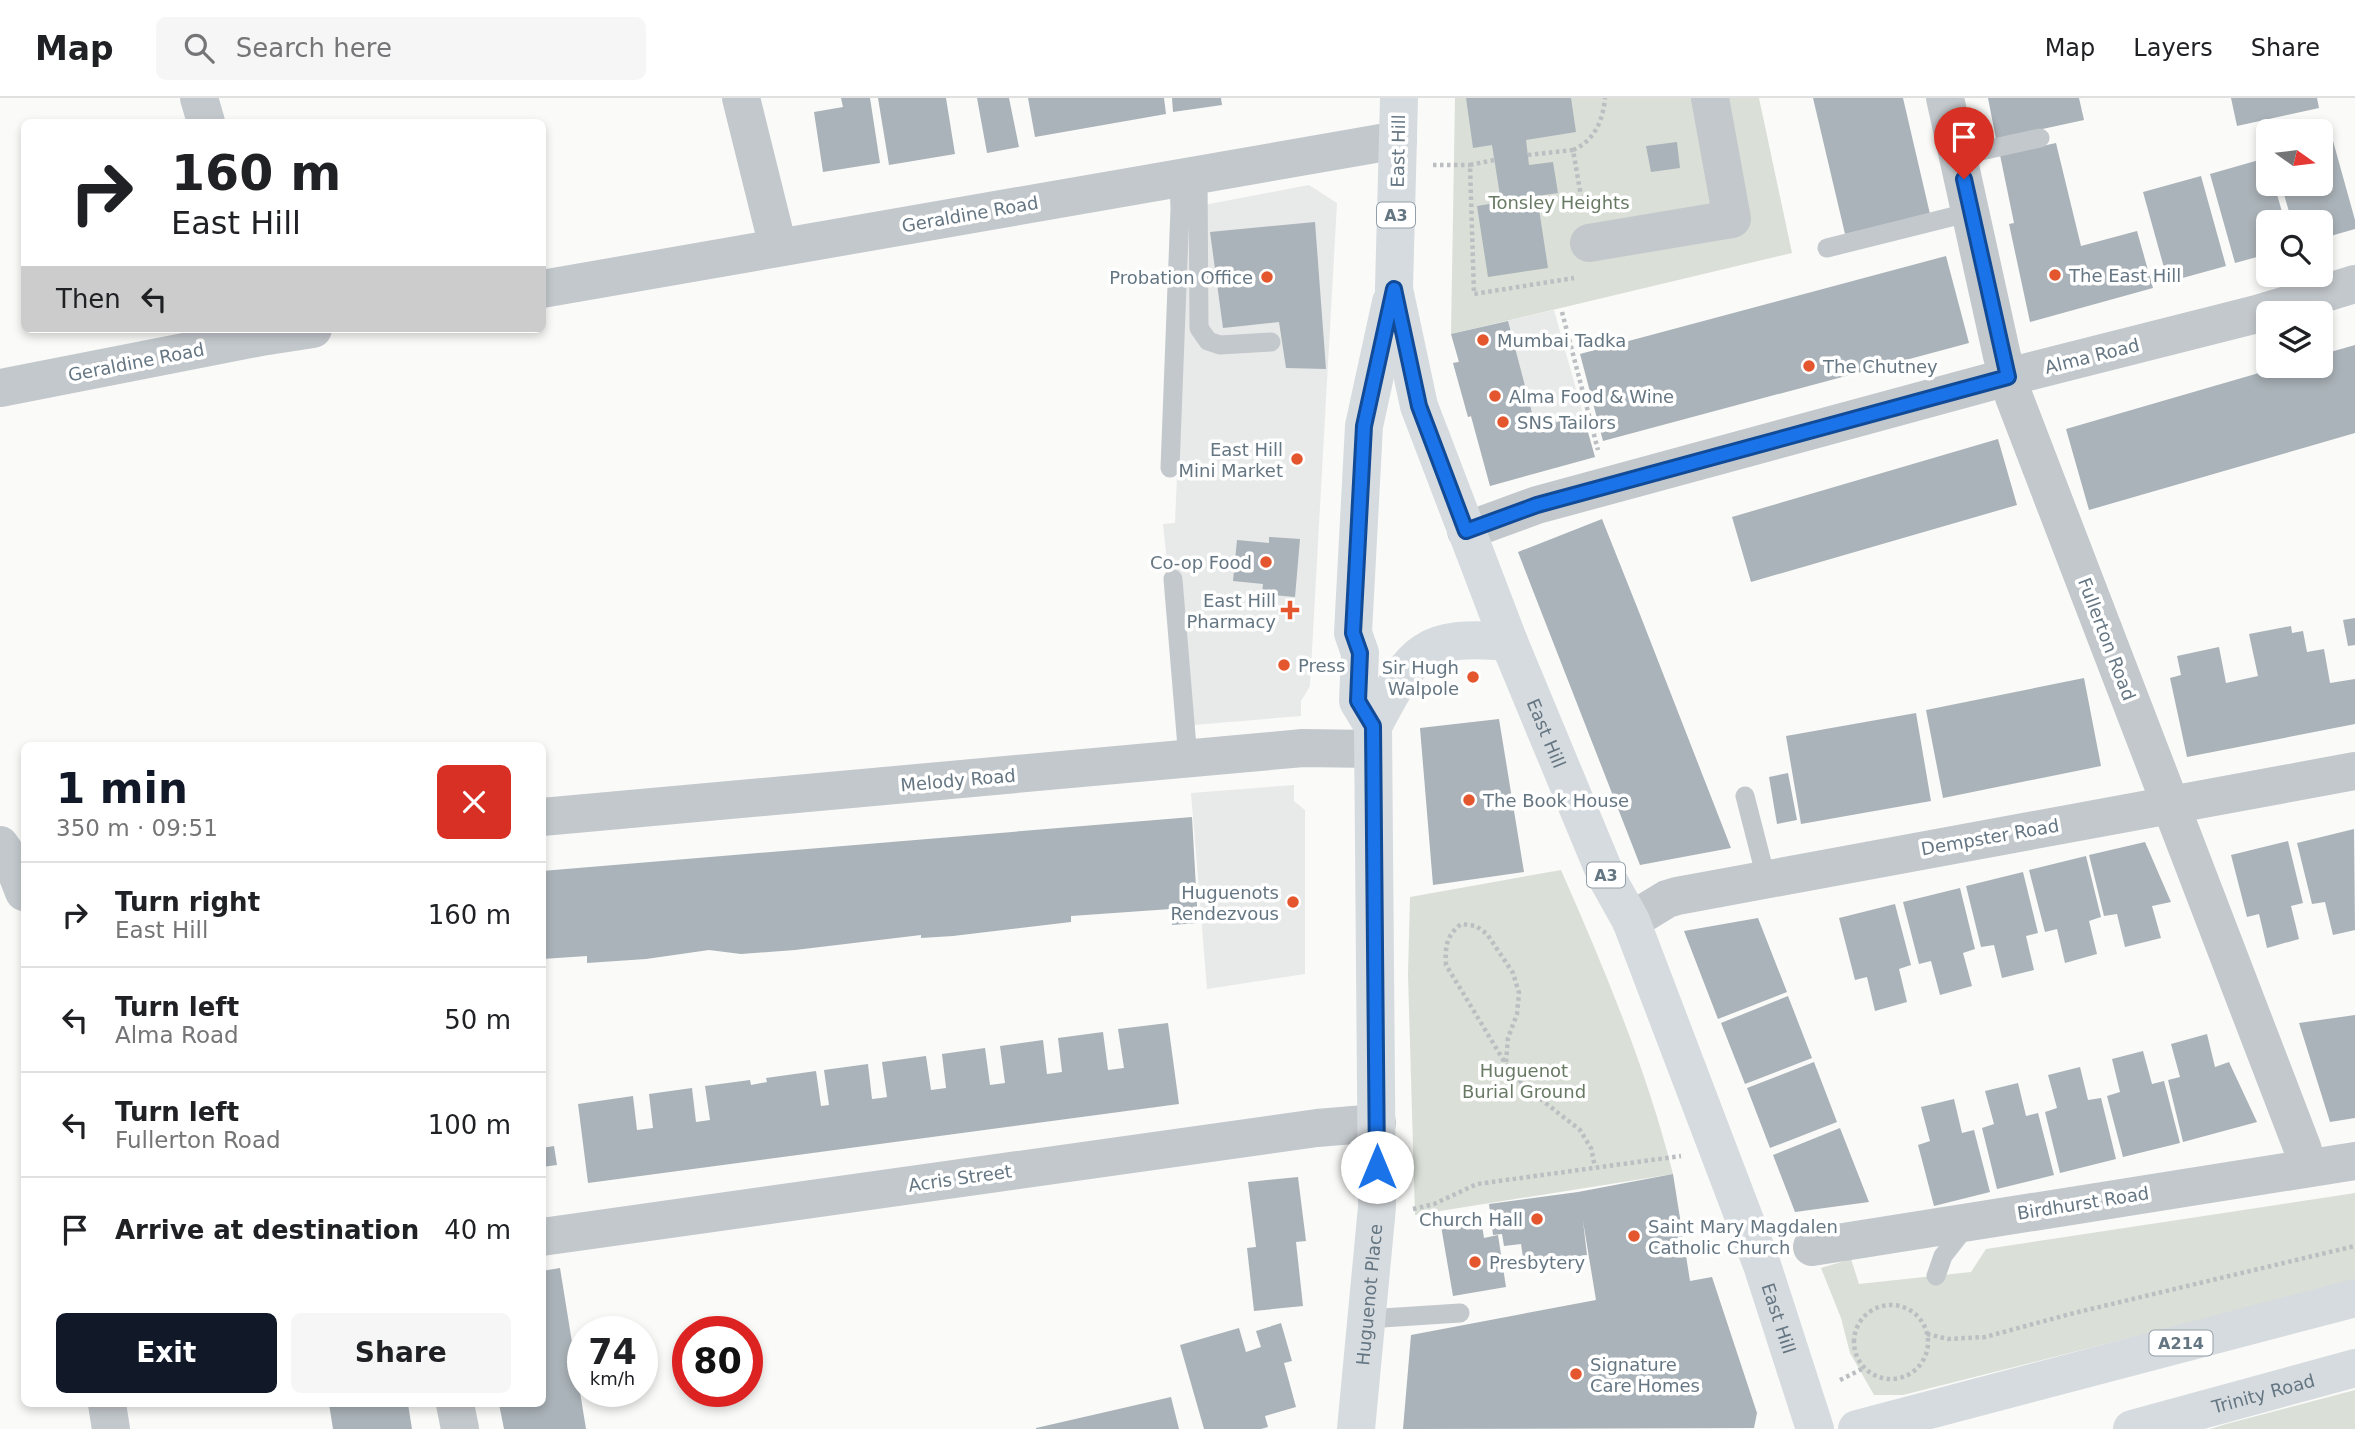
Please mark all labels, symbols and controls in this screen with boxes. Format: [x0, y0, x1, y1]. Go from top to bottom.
search box [156, 17, 646, 80]
text: Map [35, 29, 114, 68]
icon: search [180, 29, 218, 67]
text: Search here [236, 33, 392, 63]
text: Map [2045, 34, 2095, 62]
text: Layers [2133, 34, 2213, 62]
text: Share [2251, 34, 2320, 62]
pin [1934, 107, 1994, 179]
street label: East Hill [1387, 114, 1409, 188]
icon: arrive [1945, 118, 1983, 156]
north arrow [2256, 119, 2333, 196]
map controls [2256, 119, 2333, 378]
text: 160 m [171, 145, 341, 202]
icon: right [56, 147, 147, 238]
street label: Geraldine Road [900, 192, 1040, 236]
park label: Tonsley Heights [1487, 192, 1630, 213]
road number: A3 [1377, 203, 1415, 228]
text: East Hill [171, 204, 301, 242]
button: search [2256, 210, 2333, 287]
place label: The East Hill [2068, 265, 2181, 286]
place label: Probation Office [1109, 267, 1253, 288]
marker: The East Hill [2047, 267, 2063, 283]
marker: Probation Office [1259, 269, 1275, 285]
icon: left [135, 280, 173, 318]
text: Then [56, 284, 121, 314]
button: layers [2256, 301, 2333, 378]
place label: Mumbai Tadka [1497, 330, 1626, 351]
marker: Mumbai Tadka [1475, 332, 1491, 348]
street label: Alma Road [2043, 334, 2141, 378]
street label: Geraldine Road [66, 339, 206, 385]
place label: The Chutney [1822, 356, 1938, 377]
marker: The Chutney [1801, 358, 1817, 374]
place label: Alma Food & Wine [1509, 386, 1674, 407]
marker: Alma Food & Wine [1487, 388, 1503, 404]
place label: SNS Tailors [1517, 412, 1616, 433]
marker: SNS Tailors [1495, 414, 1511, 430]
place label: East Hill Mini Market [1178, 439, 1283, 481]
marker: East Hill Mini Market [1289, 451, 1305, 467]
place label: Co-op Food [1150, 552, 1252, 573]
marker: Co-op Food [1258, 554, 1274, 570]
street label: Fullerton Road [2074, 575, 2140, 703]
place label: East Hill Pharmacy [1187, 590, 1276, 632]
marker: East Hill Pharmacy [1282, 602, 1298, 618]
place label: Press [1298, 655, 1345, 676]
marker: Press [1276, 657, 1292, 673]
place label: Sir Hugh Walpole [1382, 657, 1459, 699]
marker: Sir Hugh Walpole [1465, 669, 1481, 685]
street label: East Hill [1523, 695, 1571, 771]
text: 1 min [56, 764, 188, 813]
button: close [437, 765, 511, 839]
street label: Melody Road [900, 765, 1016, 795]
place label: The Book House [1482, 790, 1629, 811]
marker: The Book House [1461, 792, 1477, 808]
text: 350 m · 09:51 [56, 815, 218, 841]
street label: Dempster Road [1919, 815, 2061, 859]
road number: A3 [1587, 862, 1625, 888]
place label: Huguenots Rendezvous [1170, 882, 1279, 924]
text: Turn right [115, 887, 260, 917]
marker: Huguenots Rendezvous [1285, 894, 1301, 910]
icon: right [56, 896, 94, 934]
text: 160 m [428, 900, 511, 930]
text: East Hill [115, 917, 208, 943]
text: Turn left [115, 992, 239, 1022]
icon: left [56, 1001, 94, 1039]
text: 50 m [444, 1005, 511, 1035]
text: Alma Road [115, 1022, 239, 1048]
park label: Huguenot Burial Ground [1462, 1060, 1586, 1102]
text: Turn left [115, 1097, 239, 1127]
icon: left [56, 1106, 94, 1144]
text: 100 m [428, 1110, 511, 1140]
text: Fullerton Road [115, 1127, 281, 1153]
position arrow [1340, 1130, 1414, 1204]
street label: Acris Street [907, 1160, 1013, 1196]
street label: Birdhurst Road [2015, 1182, 2151, 1224]
place label: Church Hall [1419, 1209, 1523, 1230]
icon: arrive [56, 1211, 94, 1249]
marker: Church Hall [1529, 1211, 1545, 1227]
text: Arrive at destination [115, 1215, 419, 1245]
text: 40 m [444, 1215, 511, 1245]
place label: Saint Mary Magdalen Catholic Church [1648, 1216, 1838, 1258]
street label: Huguenot Place [1352, 1223, 1386, 1366]
marker: Saint Mary Magdalen Catholic Church [1626, 1228, 1642, 1244]
place label: Presbytery [1489, 1252, 1586, 1273]
marker: Presbytery [1467, 1254, 1483, 1270]
street label: East Hill [1758, 1280, 1800, 1356]
button: Exit [56, 1313, 277, 1393]
button: Share [291, 1313, 511, 1393]
speed limit sign: 80 [672, 1316, 763, 1407]
road number: A214 [2150, 1330, 2212, 1356]
text: 74 [588, 1332, 637, 1372]
place label: Signature Care Homes [1590, 1354, 1700, 1396]
marker: Signature Care Homes [1568, 1366, 1584, 1382]
text: km/h [590, 1368, 635, 1389]
street label: Trinity Road [2208, 1369, 2317, 1417]

